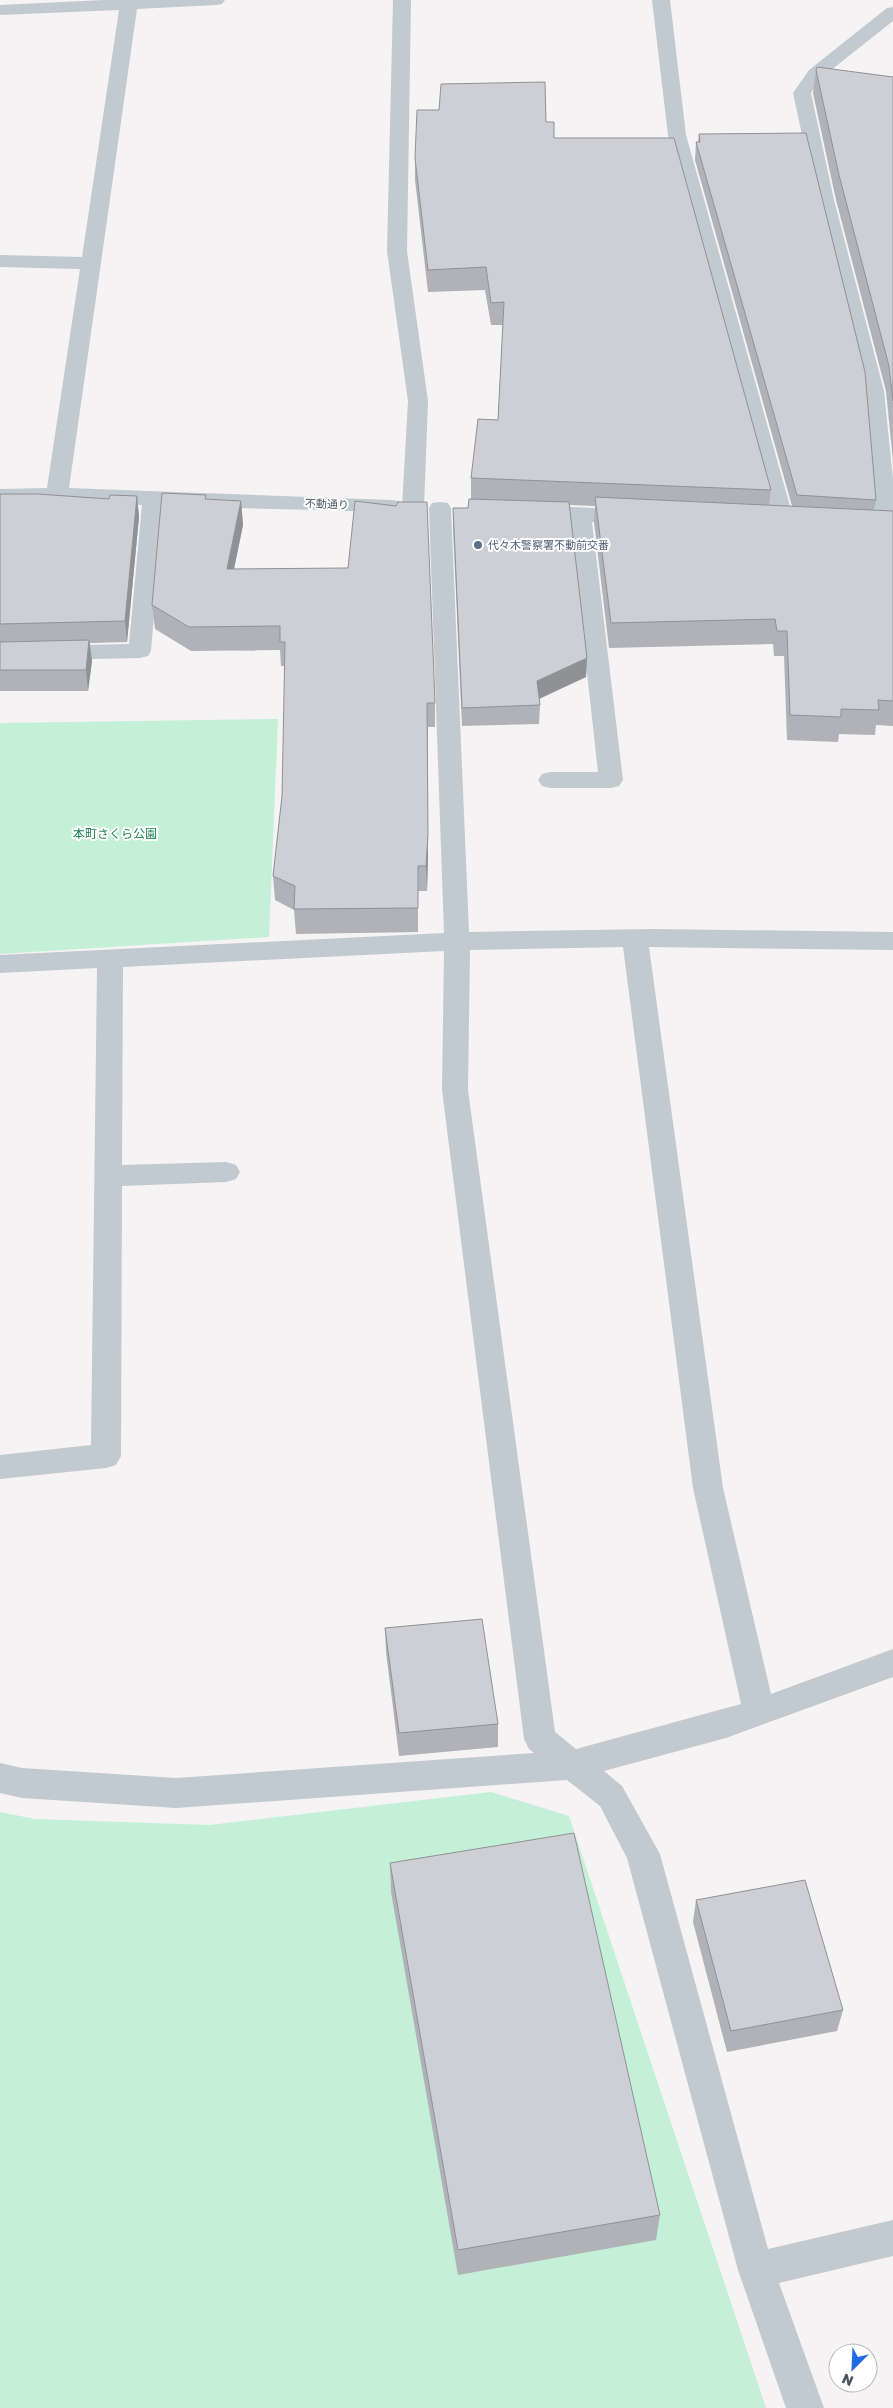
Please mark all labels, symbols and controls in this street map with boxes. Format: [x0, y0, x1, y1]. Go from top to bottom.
street label: 不動通り [305, 496, 349, 511]
place label: 代々木警察署不動前交番 [488, 538, 609, 551]
marker: 代々木警察署不動前交番 [472, 539, 484, 551]
park label: 本町さくら公園 [73, 826, 157, 841]
north arrow [828, 2343, 878, 2393]
text: N [839, 2370, 856, 2390]

